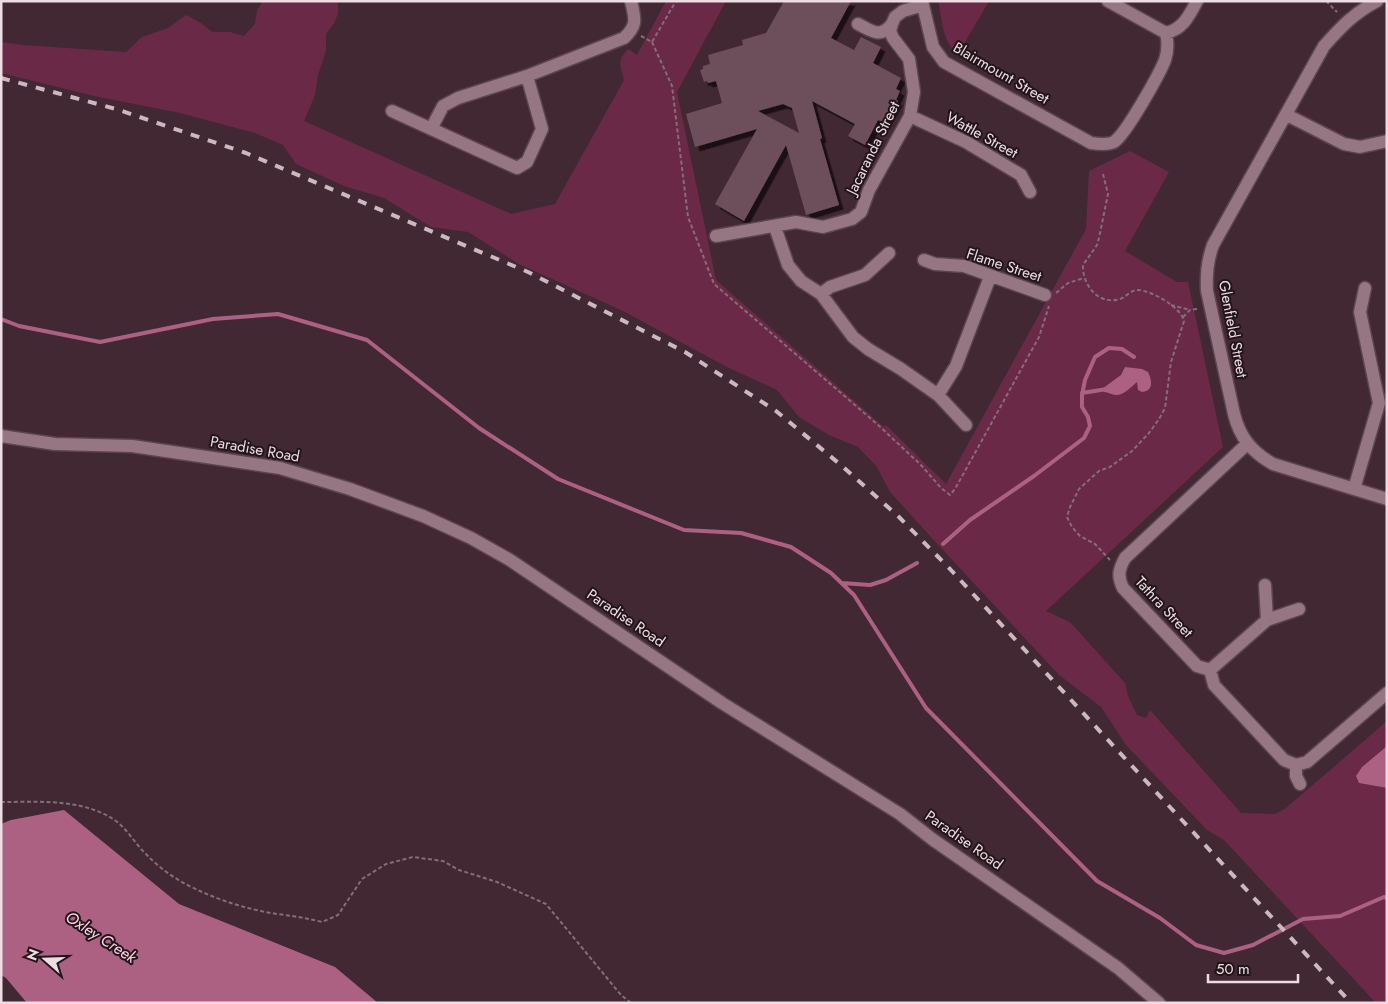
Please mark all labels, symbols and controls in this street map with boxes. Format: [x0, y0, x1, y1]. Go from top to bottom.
street label: Blairmount Street [949, 37, 1053, 110]
street label: Jacaranda Street [840, 97, 905, 200]
street label: Wattle Street [942, 106, 1022, 164]
street label: Flame Street [964, 243, 1045, 288]
street label: Glenfield Street [1213, 278, 1253, 380]
street label: Paradise Road [209, 430, 301, 468]
street label: Tathra Street [1130, 571, 1199, 643]
street label: Paradise Road [582, 584, 670, 652]
street label: Paradise Road [921, 805, 1007, 875]
water label: Oxley Creek [61, 905, 142, 969]
north arrow [20, 934, 70, 984]
text: N [21, 946, 44, 963]
scale bar [1208, 952, 1298, 984]
text: 50 m [1216, 958, 1250, 980]

